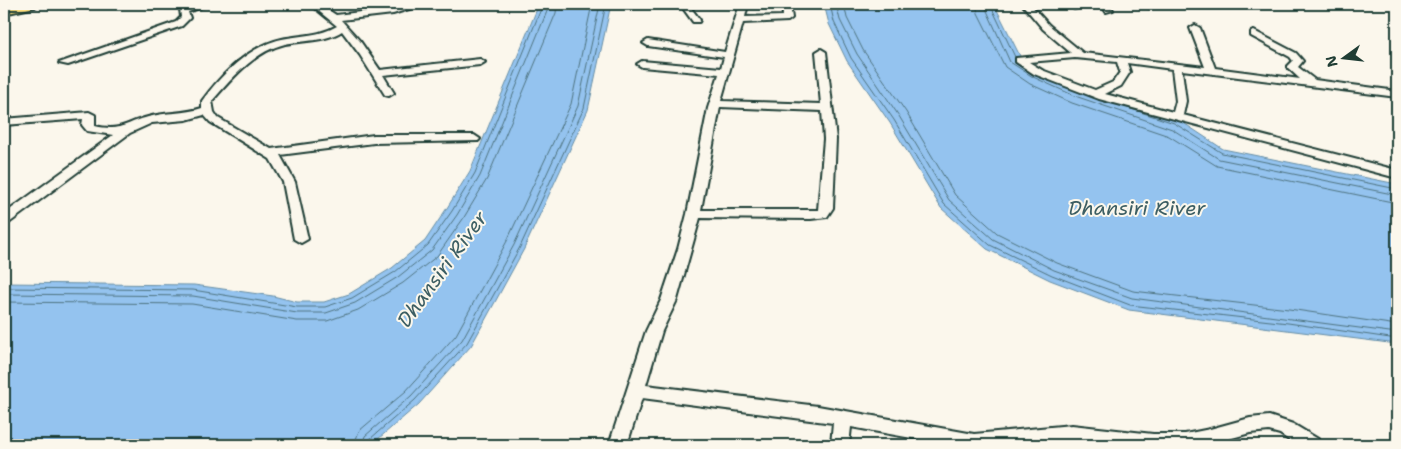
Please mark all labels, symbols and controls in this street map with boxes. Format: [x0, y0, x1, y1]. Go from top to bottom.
north arrow [1318, 32, 1368, 82]
text: N [1321, 54, 1342, 69]
water label: Dhansiri River [1068, 195, 1206, 221]
water label: Dhansiri River [391, 205, 493, 332]

